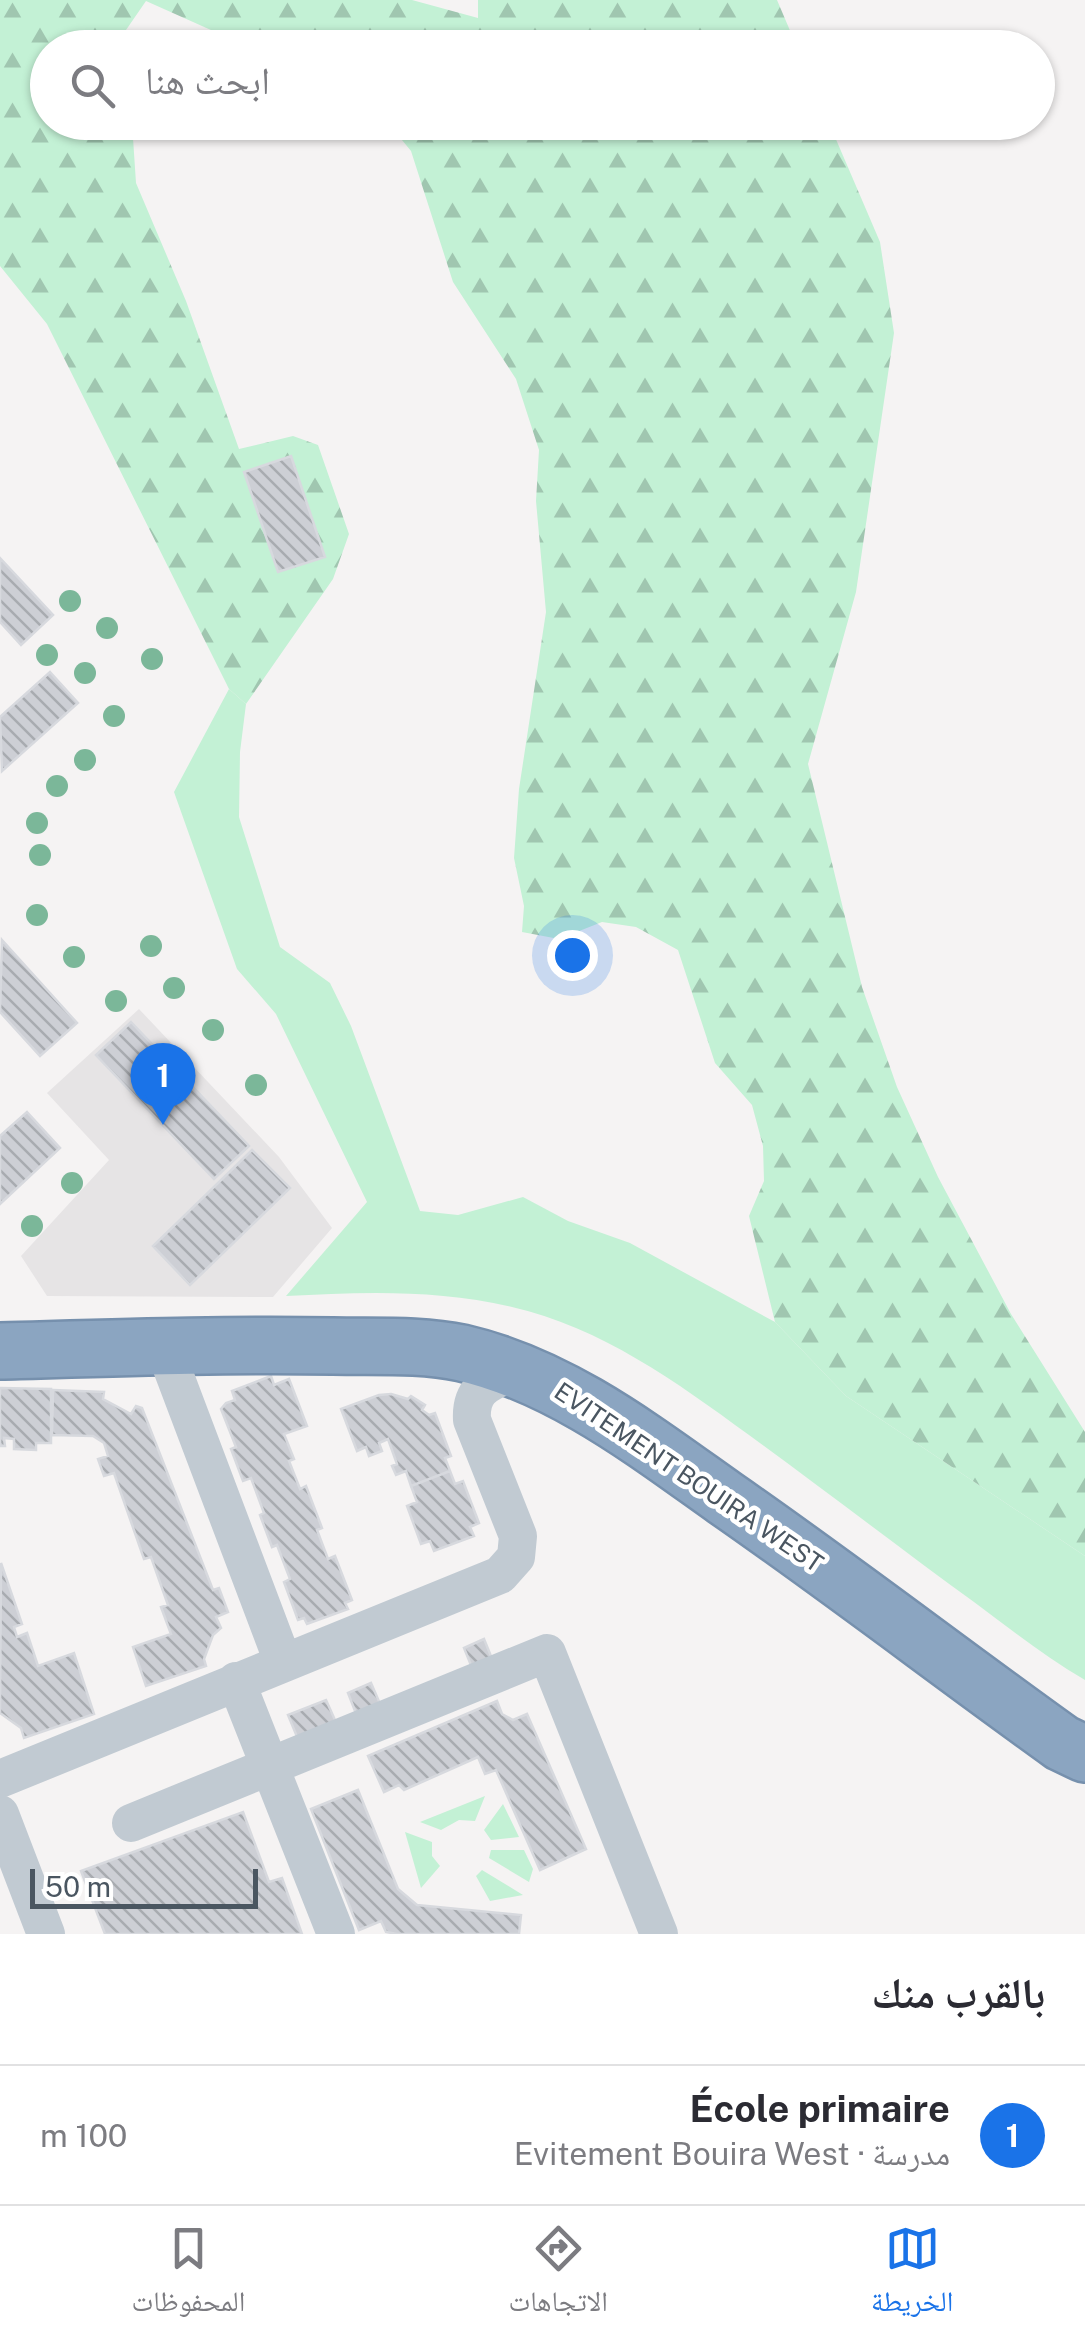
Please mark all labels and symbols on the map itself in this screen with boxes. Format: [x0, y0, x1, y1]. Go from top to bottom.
your location [547, 930, 598, 981]
pin: 1 [130, 1042, 196, 1125]
street label: EVITEMENT BOUIRA WEST [549, 1376, 829, 1578]
scale bar [30, 1864, 258, 1908]

